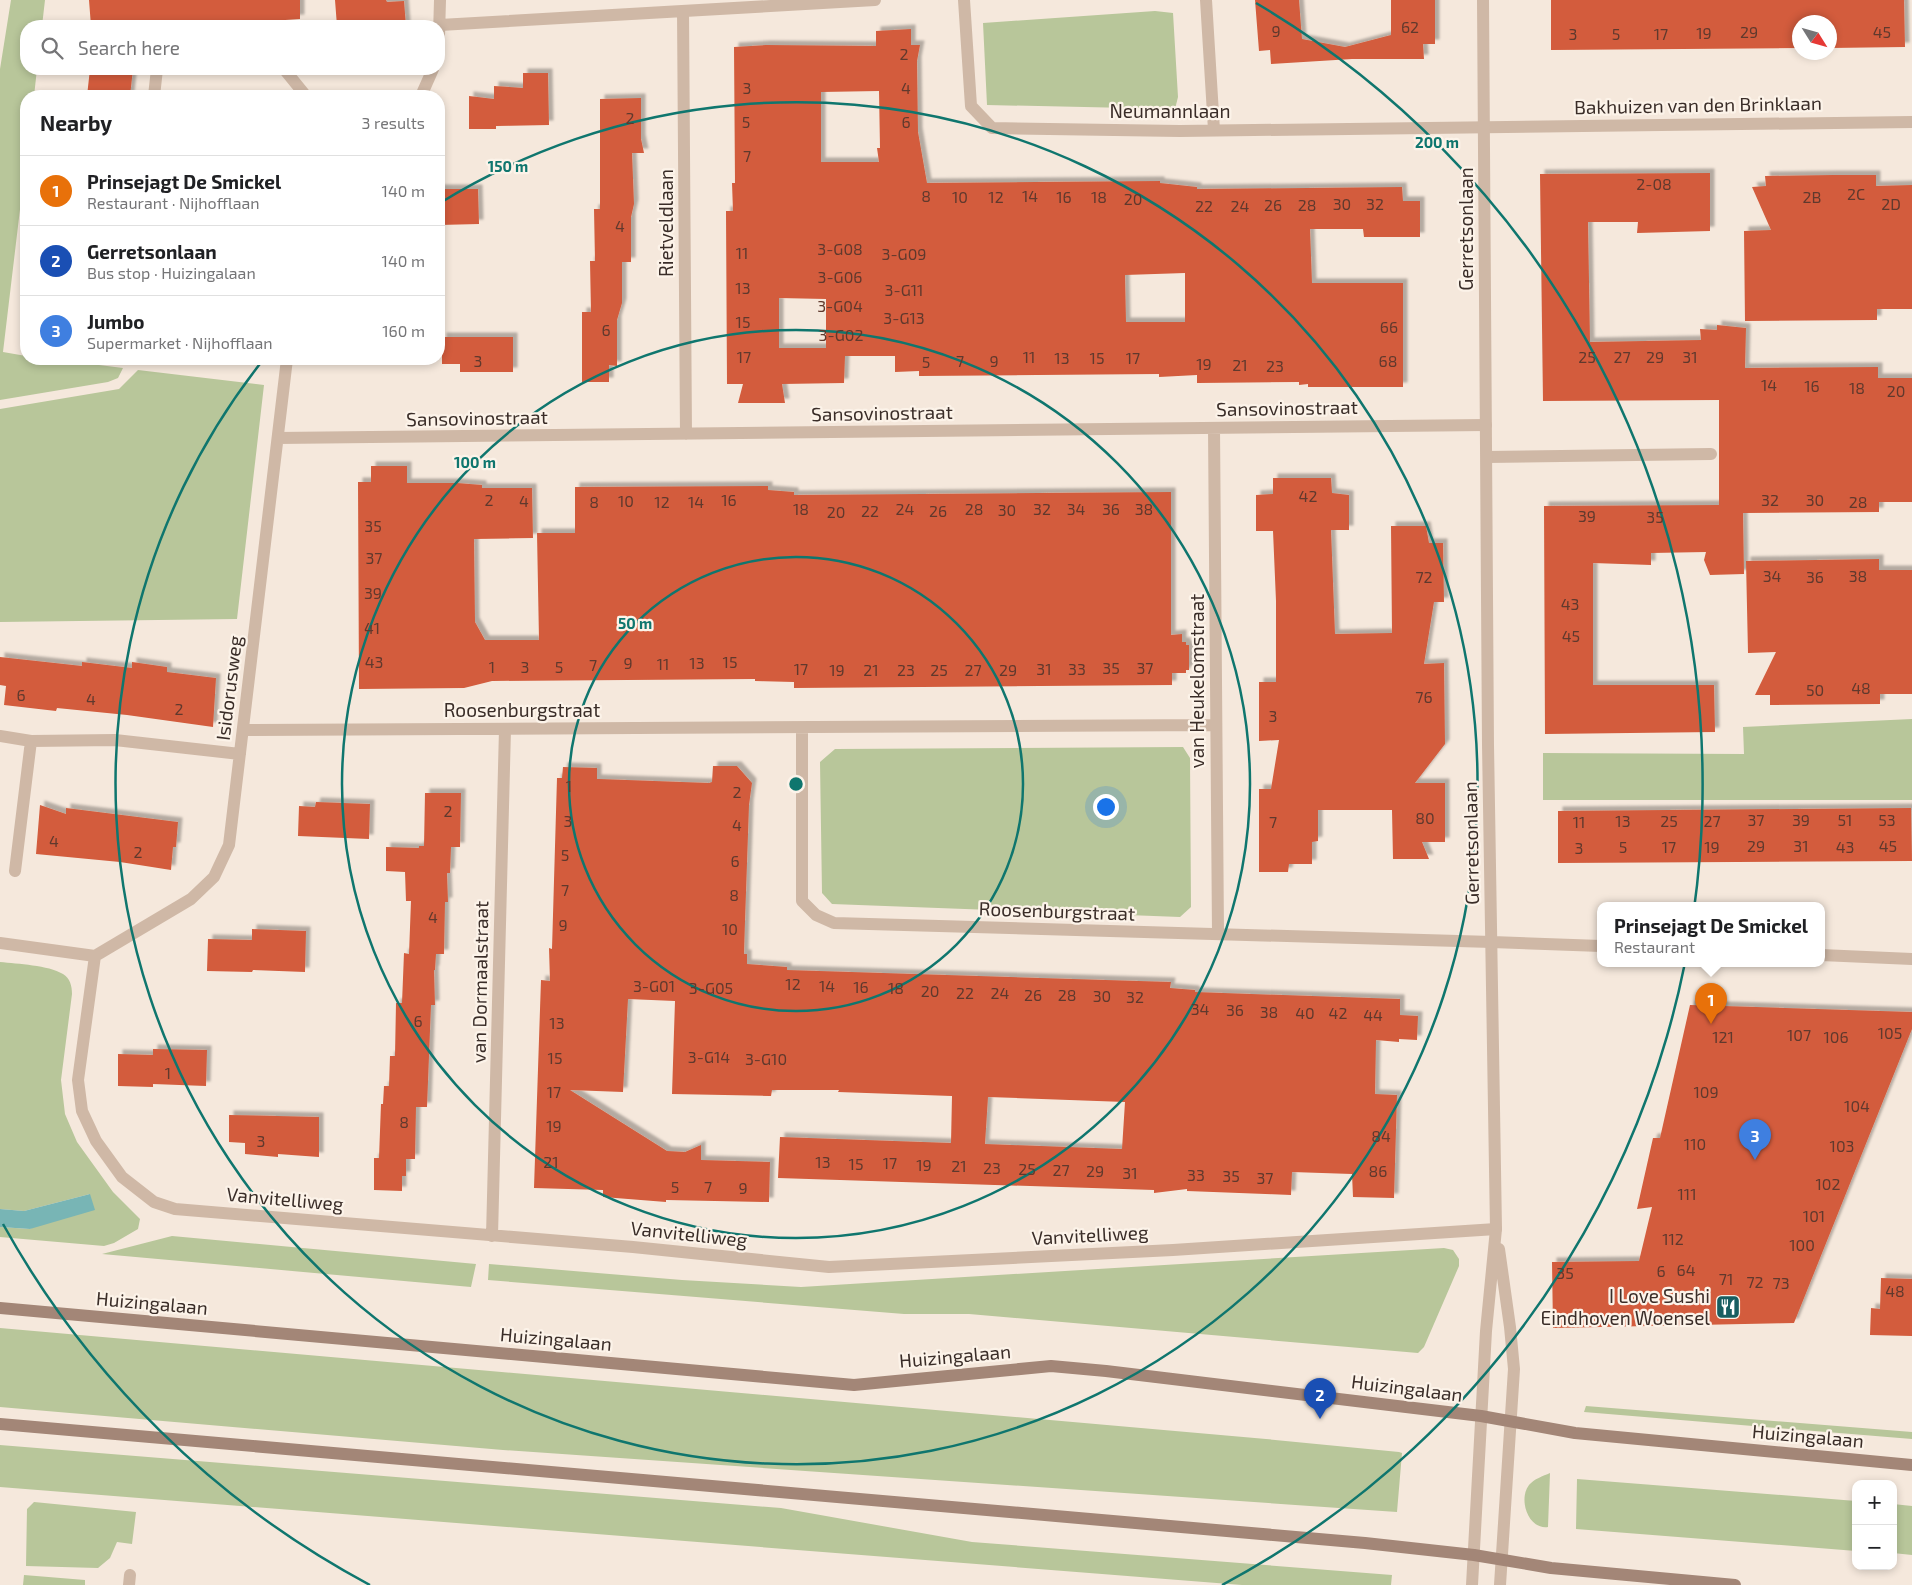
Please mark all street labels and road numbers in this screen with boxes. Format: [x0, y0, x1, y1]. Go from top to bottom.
street label: Bakhuizen van den Brinklaan [1574, 91, 1822, 118]
street label: Neumannlaan [1109, 99, 1231, 122]
street label: Gerretsonlaan [1454, 167, 1477, 291]
street label: Rietveldlaan [654, 169, 677, 277]
street label: Sansovinostraat [1216, 395, 1358, 420]
street label: Sansovinostraat [811, 400, 953, 425]
street label: Sansovinostraat [406, 405, 548, 430]
street label: van Heukelomstraat [1185, 594, 1208, 768]
street label: Isidorusweg [211, 634, 246, 742]
street label: Roosenburgstraat [444, 698, 600, 721]
street label: Gerretsonlaan [1458, 781, 1483, 905]
street label: Roosenburgstraat [978, 896, 1136, 925]
street label: van Dormaalstraat [467, 901, 492, 1063]
street label: Vanvitelliweg [226, 1182, 345, 1215]
street label: Vanvitelliweg [630, 1216, 749, 1251]
street label: Vanvitelliweg [1031, 1220, 1149, 1249]
street label: Huizingalaan [95, 1286, 209, 1319]
street label: Huizingalaan [499, 1322, 613, 1355]
street label: Huizingalaan [898, 1339, 1012, 1372]
street label: Huizingalaan [1350, 1369, 1464, 1406]
street label: Huizingalaan [1751, 1419, 1865, 1452]

